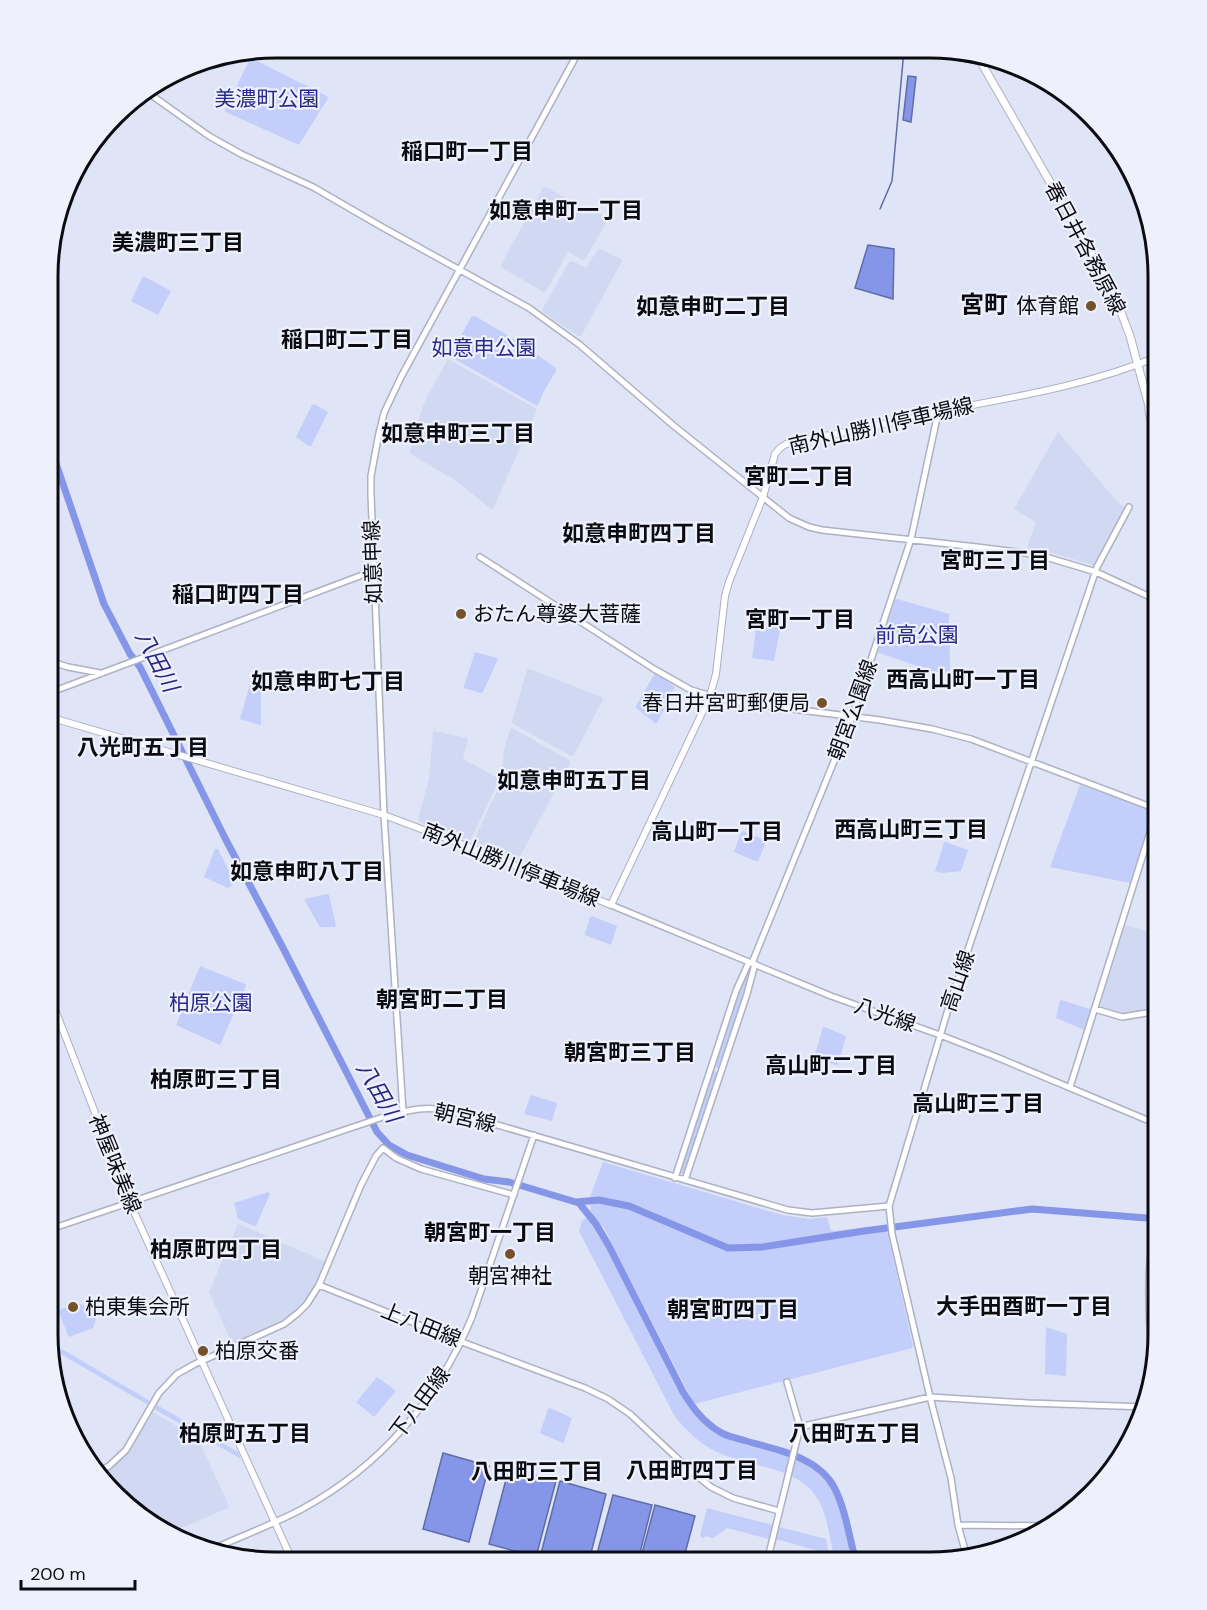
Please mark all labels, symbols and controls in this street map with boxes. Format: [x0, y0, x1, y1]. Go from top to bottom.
park label: 美濃町公園 [215, 85, 320, 113]
district label: 稲口町一丁目 [401, 137, 533, 166]
street label: 春日井各務原線 [1038, 177, 1132, 319]
district label: 如意申町一丁目 [489, 196, 643, 225]
district label: 美濃町三丁目 [112, 228, 244, 257]
district label: 宮町 [960, 289, 1008, 320]
district label: 如意申町二丁目 [636, 292, 790, 321]
place label: 体育館 [1016, 292, 1079, 320]
marker: 体育館 [1084, 299, 1098, 313]
district label: 稲口町二丁目 [281, 325, 413, 354]
park label: 如意申公園 [432, 334, 537, 362]
street label: 南外山勝川停車場線 [786, 391, 976, 461]
district label: 如意申町三丁目 [381, 419, 535, 448]
district label: 宮町二丁目 [744, 462, 854, 491]
district label: 如意申町四丁目 [562, 519, 716, 548]
street label: 如意申線 [358, 520, 388, 604]
district label: 宮町三丁目 [940, 546, 1050, 575]
district label: 稲口町四丁目 [172, 580, 304, 609]
place label: おたん尊婆大菩薩 [473, 600, 641, 628]
district label: 宮町一丁目 [745, 605, 855, 634]
marker: おたん尊婆大菩薩 [454, 607, 468, 621]
park label: 前高公園 [875, 621, 959, 649]
water label: 八田川 [129, 625, 186, 699]
street label: 朝宮公園線 [822, 656, 884, 764]
district label: 西高山町一丁目 [886, 665, 1040, 694]
district label: 如意申町七丁目 [251, 667, 405, 696]
place label: 春日井宮町郵便局 [642, 689, 810, 717]
marker: 春日井宮町郵便局 [815, 696, 829, 710]
district label: 八光町五丁目 [77, 733, 209, 762]
district label: 如意申町五丁目 [497, 766, 651, 795]
district label: 西高山町三丁目 [834, 815, 988, 844]
street label: 南外山勝川停車場線 [418, 817, 604, 913]
district label: 高山町一丁目 [651, 817, 783, 846]
district label: 如意申町八丁目 [230, 857, 384, 886]
street label: 高山線 [935, 947, 981, 1015]
district label: 朝宮町二丁目 [376, 985, 508, 1014]
park label: 柏原公園 [169, 989, 253, 1017]
street label: 八光線 [851, 992, 919, 1038]
district label: 朝宮町三丁目 [564, 1038, 696, 1067]
district label: 高山町二丁目 [765, 1051, 897, 1080]
water label: 八田川 [350, 1056, 409, 1130]
district label: 柏原町三丁目 [150, 1065, 282, 1094]
district label: 高山町三丁目 [912, 1089, 1044, 1118]
street label: 朝宮線 [431, 1097, 499, 1139]
street label: 神屋味美線 [82, 1110, 148, 1218]
district label: 朝宮町一丁目 [424, 1218, 556, 1247]
district label: 柏原町四丁目 [150, 1235, 282, 1264]
marker: 朝宮神社 [503, 1247, 517, 1261]
place label: 朝宮神社 [468, 1262, 552, 1290]
district label: 大手田酉町一丁目 [936, 1292, 1112, 1321]
place label: 柏東集会所 [85, 1293, 190, 1321]
district label: 朝宮町四丁目 [667, 1295, 799, 1324]
street label: 上八田線 [377, 1296, 465, 1354]
marker: 柏東集会所 [66, 1300, 80, 1314]
place label: 柏原交番 [215, 1337, 299, 1365]
marker: 柏原交番 [196, 1344, 210, 1358]
street label: 下八田線 [384, 1361, 456, 1445]
district label: 柏原町五丁目 [179, 1419, 311, 1448]
district label: 八田町五丁目 [789, 1419, 921, 1448]
district label: 八田町四丁目 [626, 1456, 758, 1485]
district label: 八田町三丁目 [471, 1457, 603, 1486]
scale bar [21, 1553, 135, 1591]
text: 200 m [30, 1562, 86, 1586]

